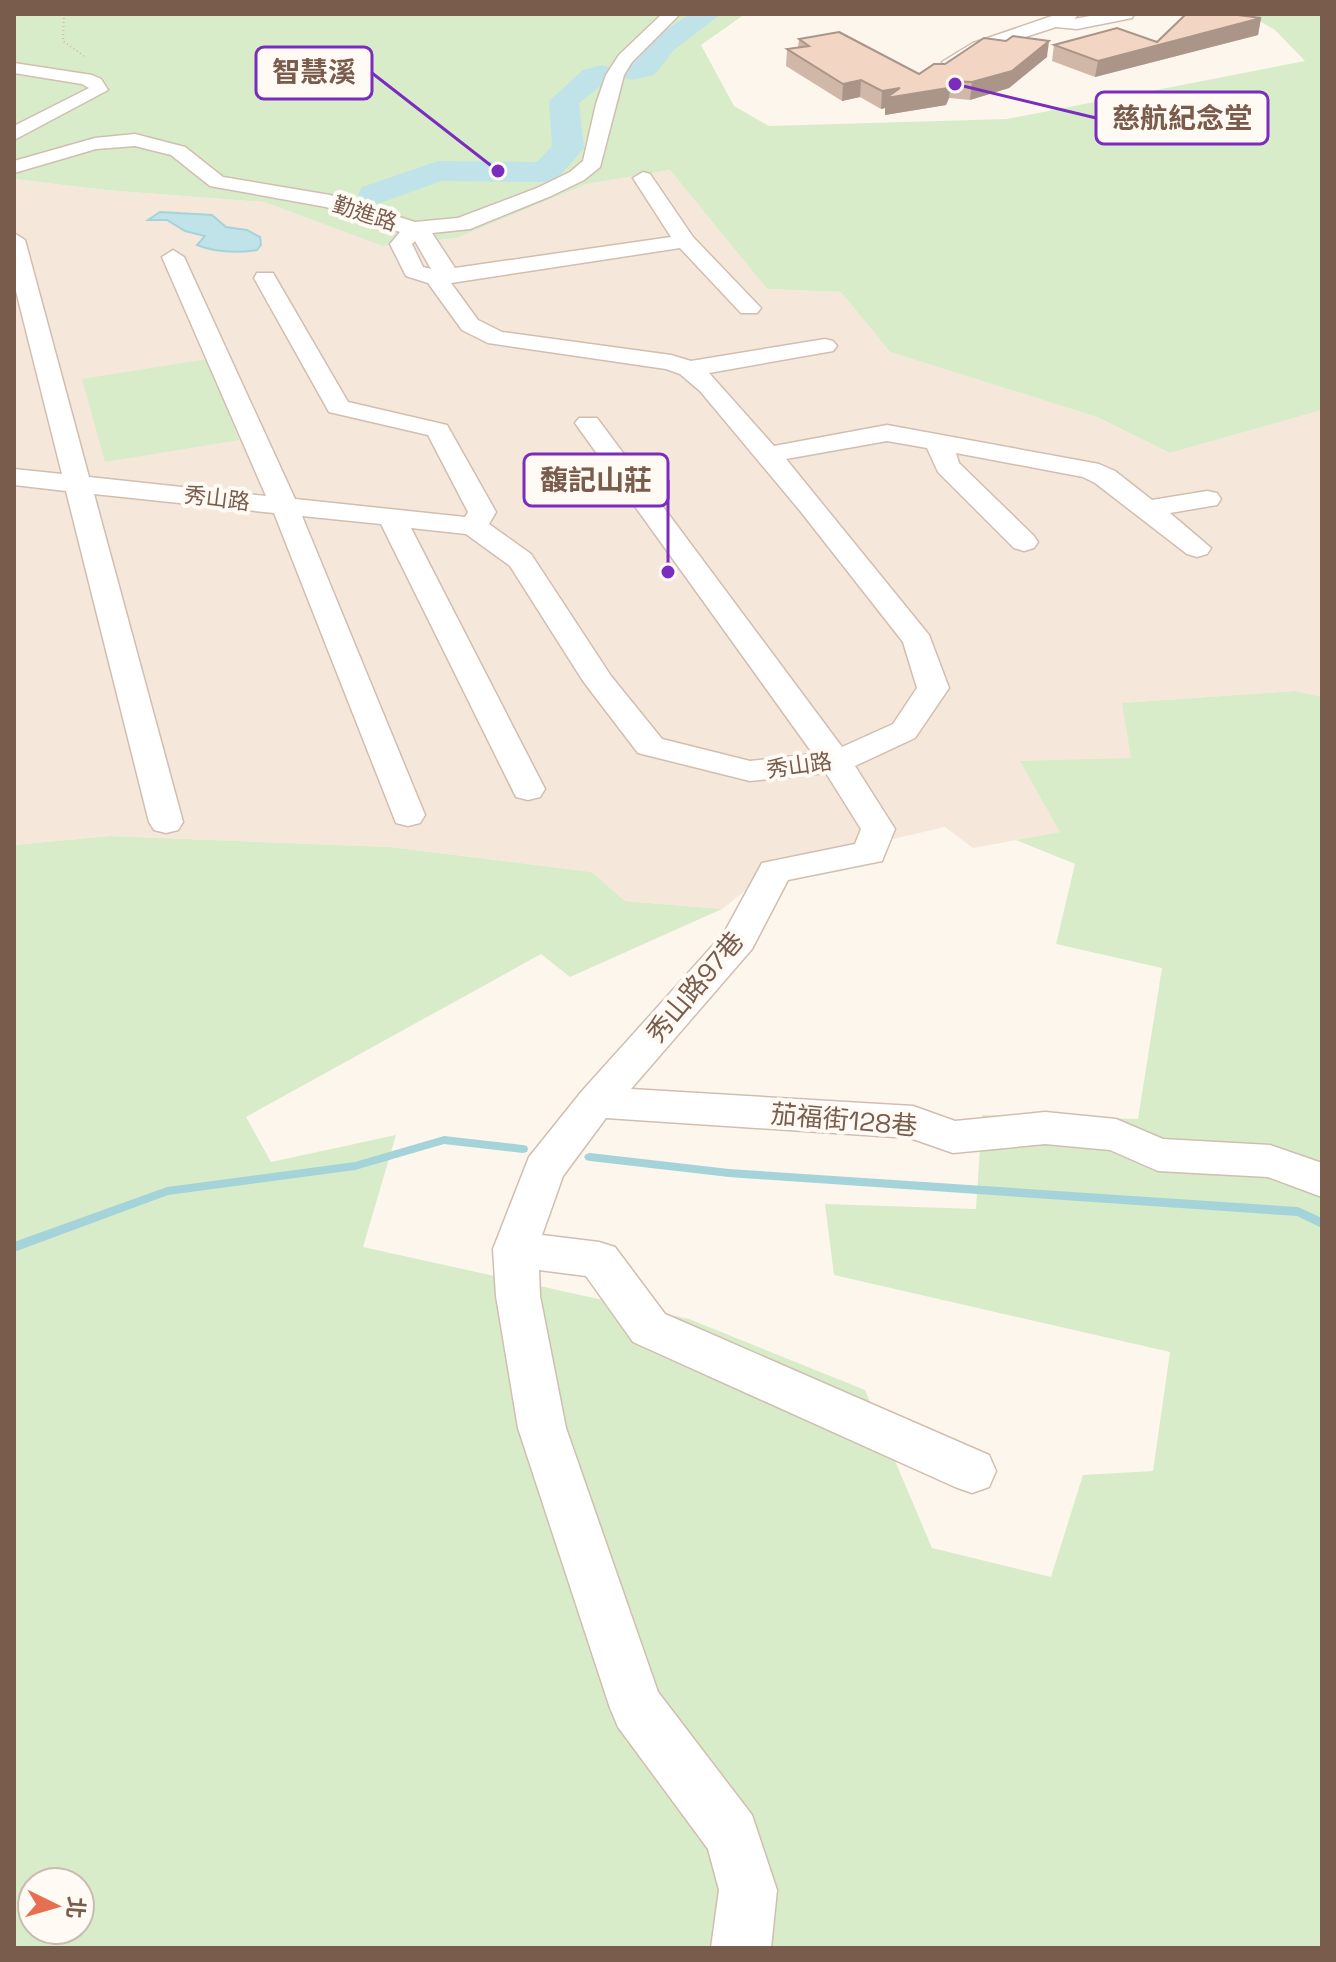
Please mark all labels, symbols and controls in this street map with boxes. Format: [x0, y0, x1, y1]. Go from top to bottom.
callout: 智慧溪 [256, 47, 372, 99]
text: 智慧溪 [272, 54, 356, 90]
callout: 慈航紀念堂 [1096, 92, 1268, 144]
text: 慈航紀念堂 [1112, 100, 1252, 136]
street label: 勤進路 [329, 189, 401, 237]
callout: 馥記山莊 [524, 454, 668, 506]
text: 馥記山莊 [540, 462, 652, 498]
street label: 秀山路 [183, 480, 251, 516]
street label: 秀山路 [764, 747, 834, 783]
street label: 秀山路97巷 [639, 925, 751, 1049]
street label: 茄福街128巷 [769, 1097, 919, 1143]
north arrow [16, 1866, 96, 1946]
text: 北 [61, 1896, 91, 1920]

